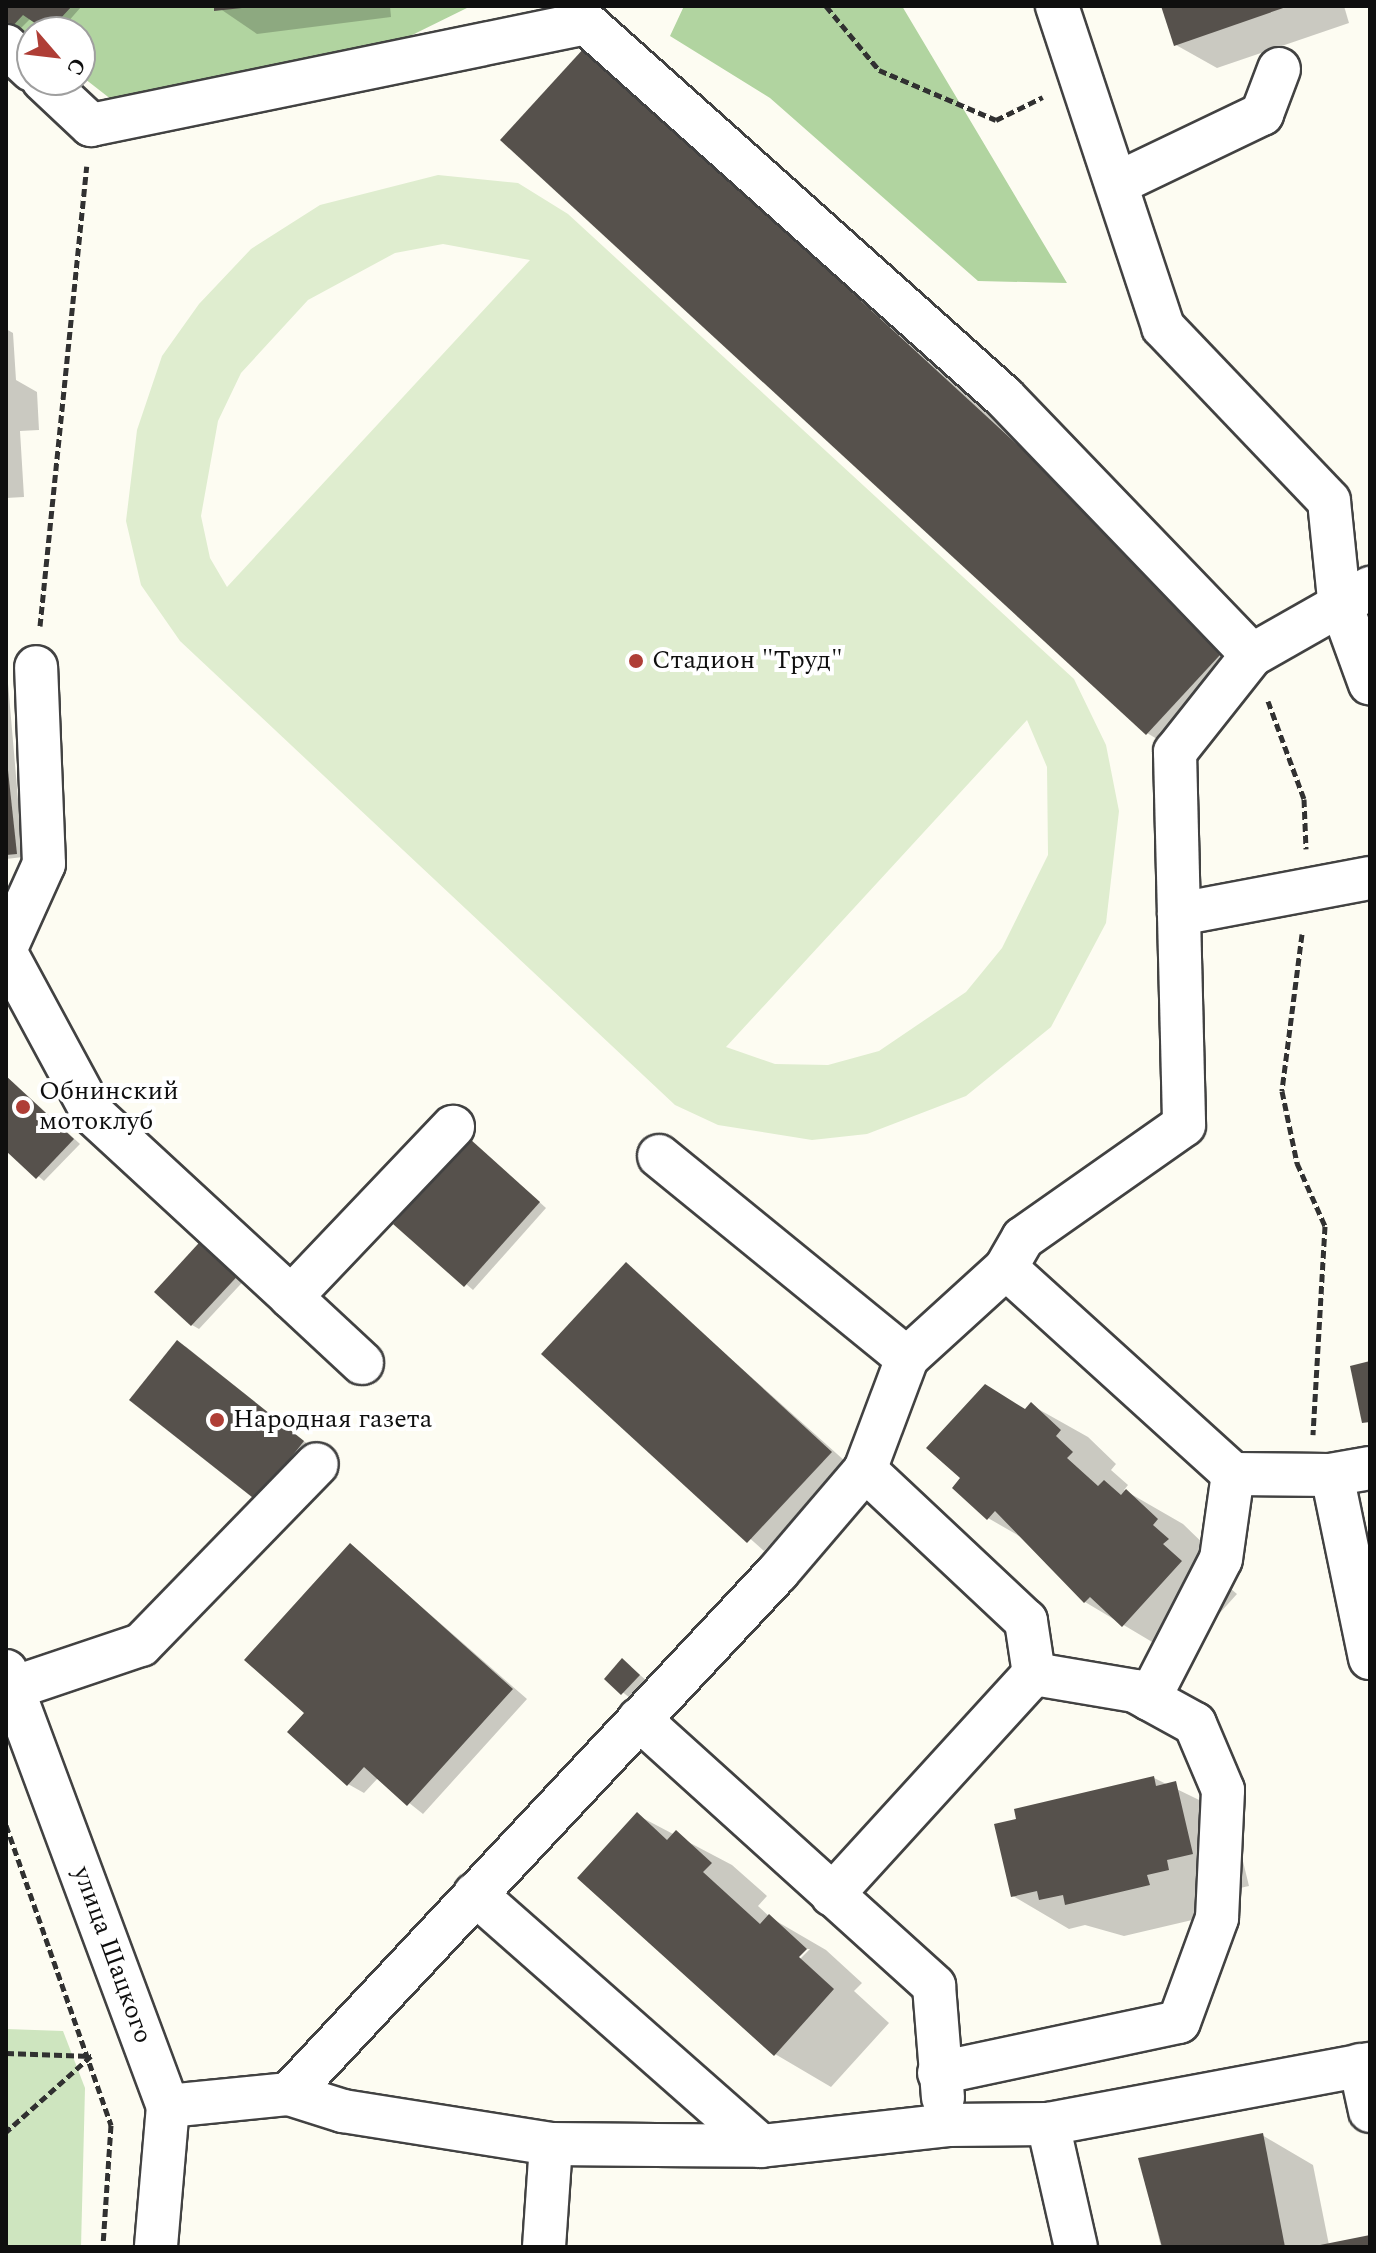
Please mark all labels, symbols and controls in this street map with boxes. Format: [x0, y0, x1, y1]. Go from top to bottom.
north arrow [16, 16, 96, 96]
text: С [58, 52, 94, 81]
place label: Стадион "Труд" [652, 645, 843, 677]
marker: Стадион "Труд" [627, 652, 645, 670]
place label: Обнинский мотоклуб [39, 1076, 179, 1138]
marker: Обнинский мотоклуб [14, 1098, 32, 1116]
place label: Народная газета [233, 1404, 432, 1436]
marker: Народная газета [208, 1411, 226, 1429]
street label: улица Шацкого [66, 1862, 158, 2048]

